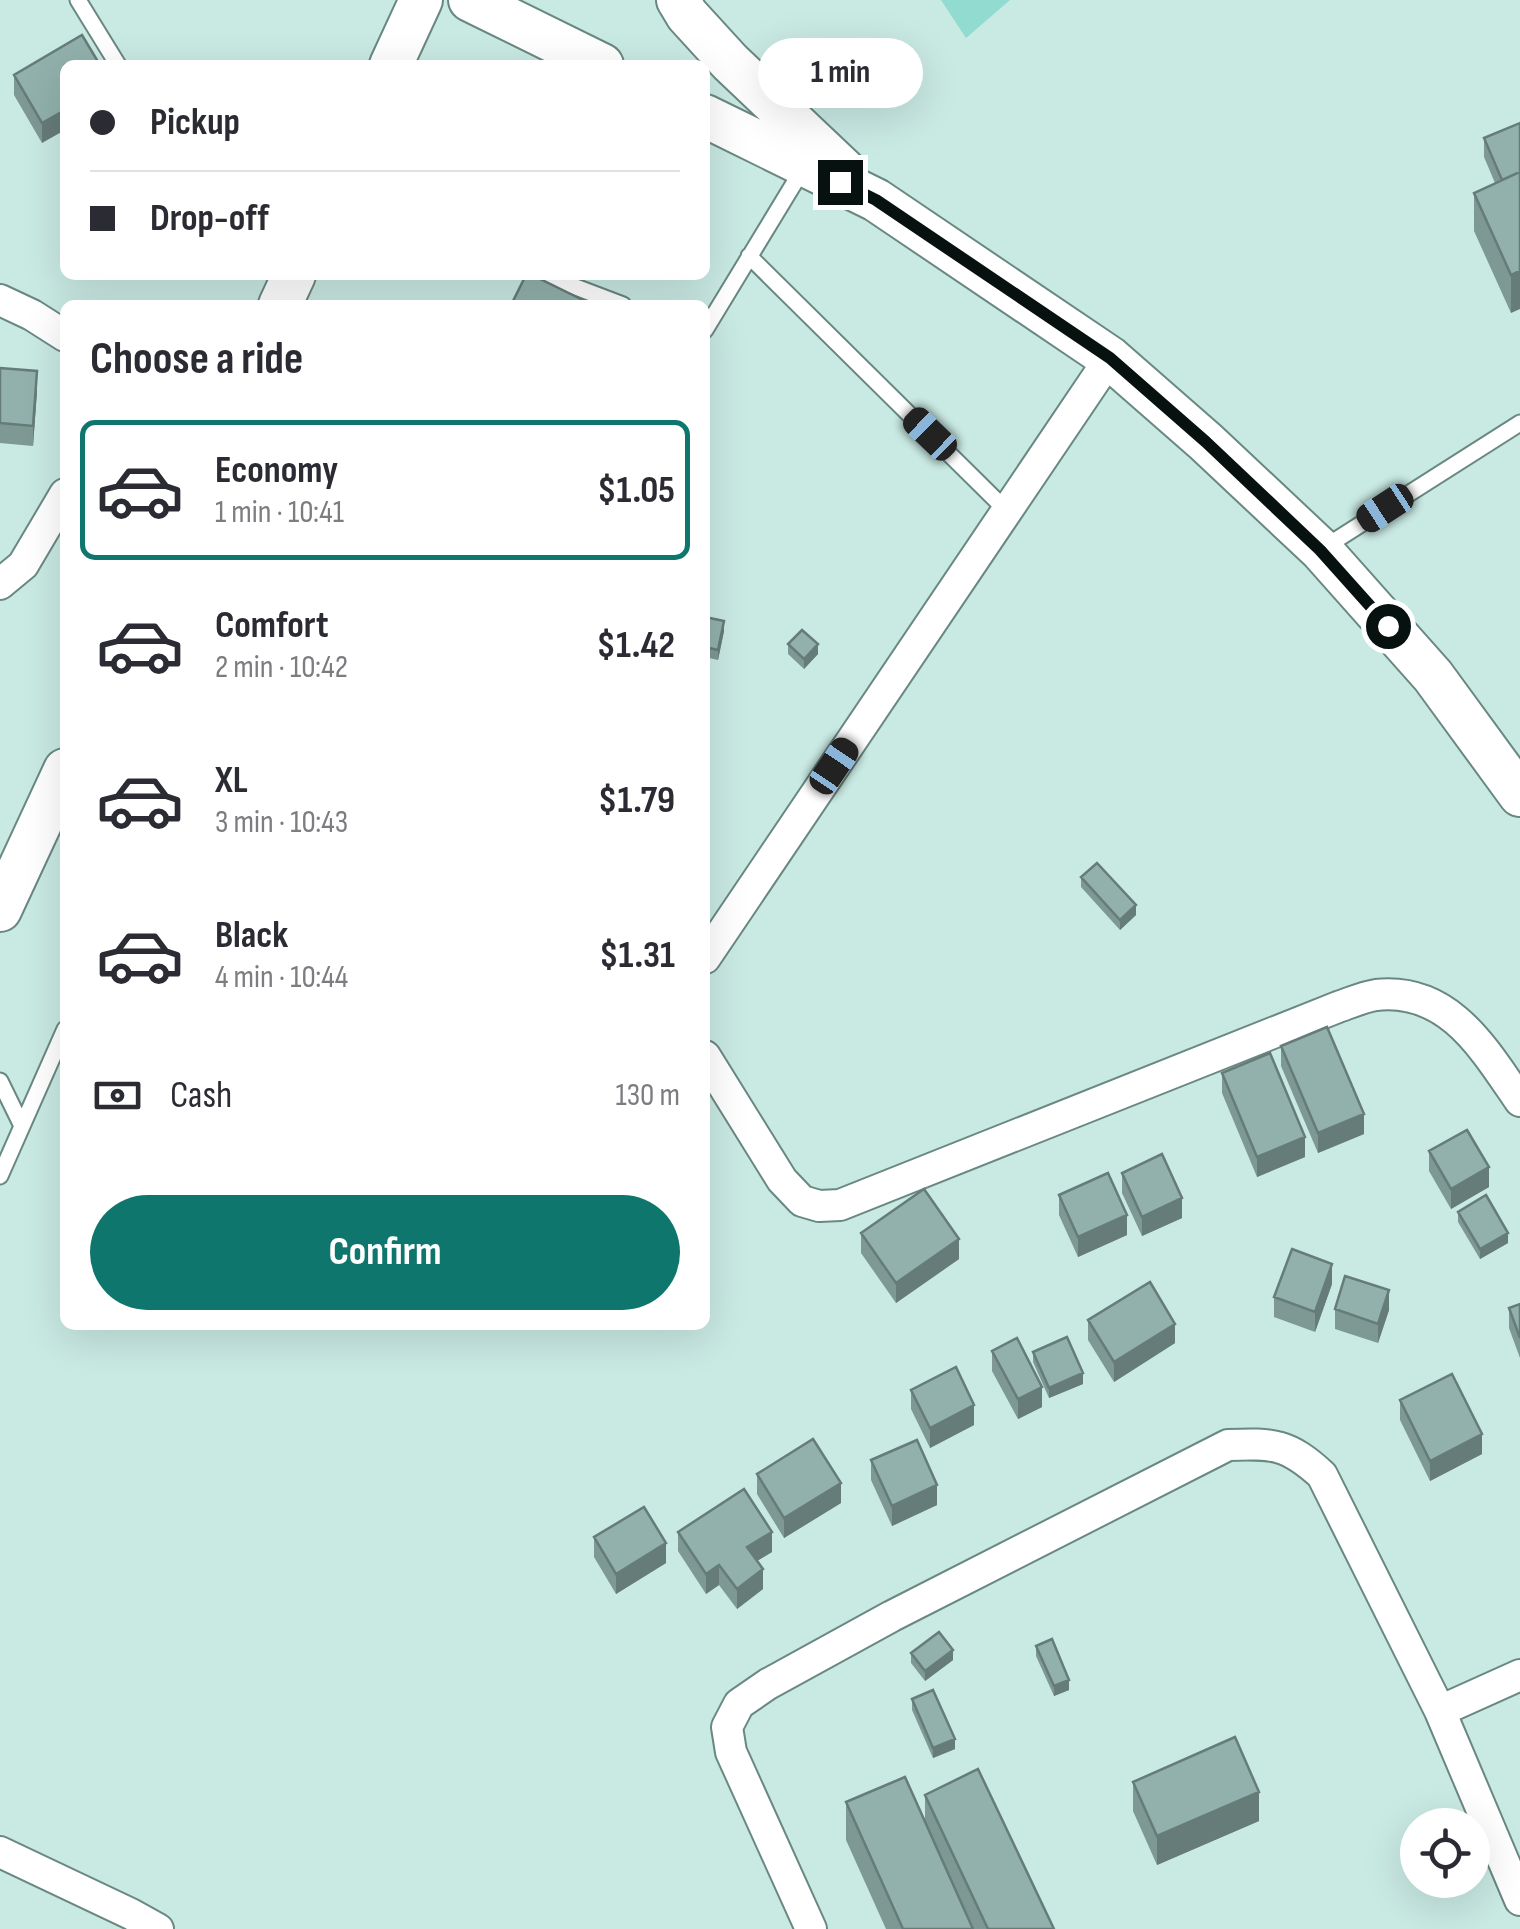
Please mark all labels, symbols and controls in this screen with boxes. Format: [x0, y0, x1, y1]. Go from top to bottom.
callout: 1 min [758, 37, 922, 107]
text: 1 min [811, 53, 870, 92]
text: Pickup [150, 100, 240, 145]
route end [818, 160, 863, 205]
text: Drop-off [150, 196, 269, 241]
text: Choose a ride [90, 332, 303, 387]
car [898, 402, 962, 466]
icon: car [95, 445, 185, 535]
text: Economy [215, 448, 338, 493]
text: $1.05 [597, 468, 675, 513]
car [1352, 479, 1418, 537]
text: 1 min · 10:41 [215, 493, 344, 532]
icon: car [95, 600, 185, 690]
text: Comfort [215, 603, 329, 648]
route start [1366, 604, 1411, 649]
text: $1.42 [596, 623, 675, 668]
text: 2 min · 10:42 [215, 648, 348, 687]
car [805, 733, 863, 799]
icon: car [95, 755, 185, 845]
text: XL [215, 758, 248, 803]
text: $1.79 [598, 778, 675, 823]
text: 3 min · 10:43 [215, 803, 348, 842]
icon: car [95, 910, 185, 1000]
text: Black [215, 913, 288, 958]
text: $1.31 [599, 933, 675, 978]
text: 4 min · 10:44 [215, 958, 348, 997]
icon: cash [90, 1068, 145, 1123]
text: Cash [170, 1073, 232, 1118]
text: 130 m [615, 1076, 680, 1115]
button: Confirm [90, 1195, 680, 1310]
map controls [1400, 1808, 1490, 1898]
button: locate [1400, 1808, 1490, 1898]

